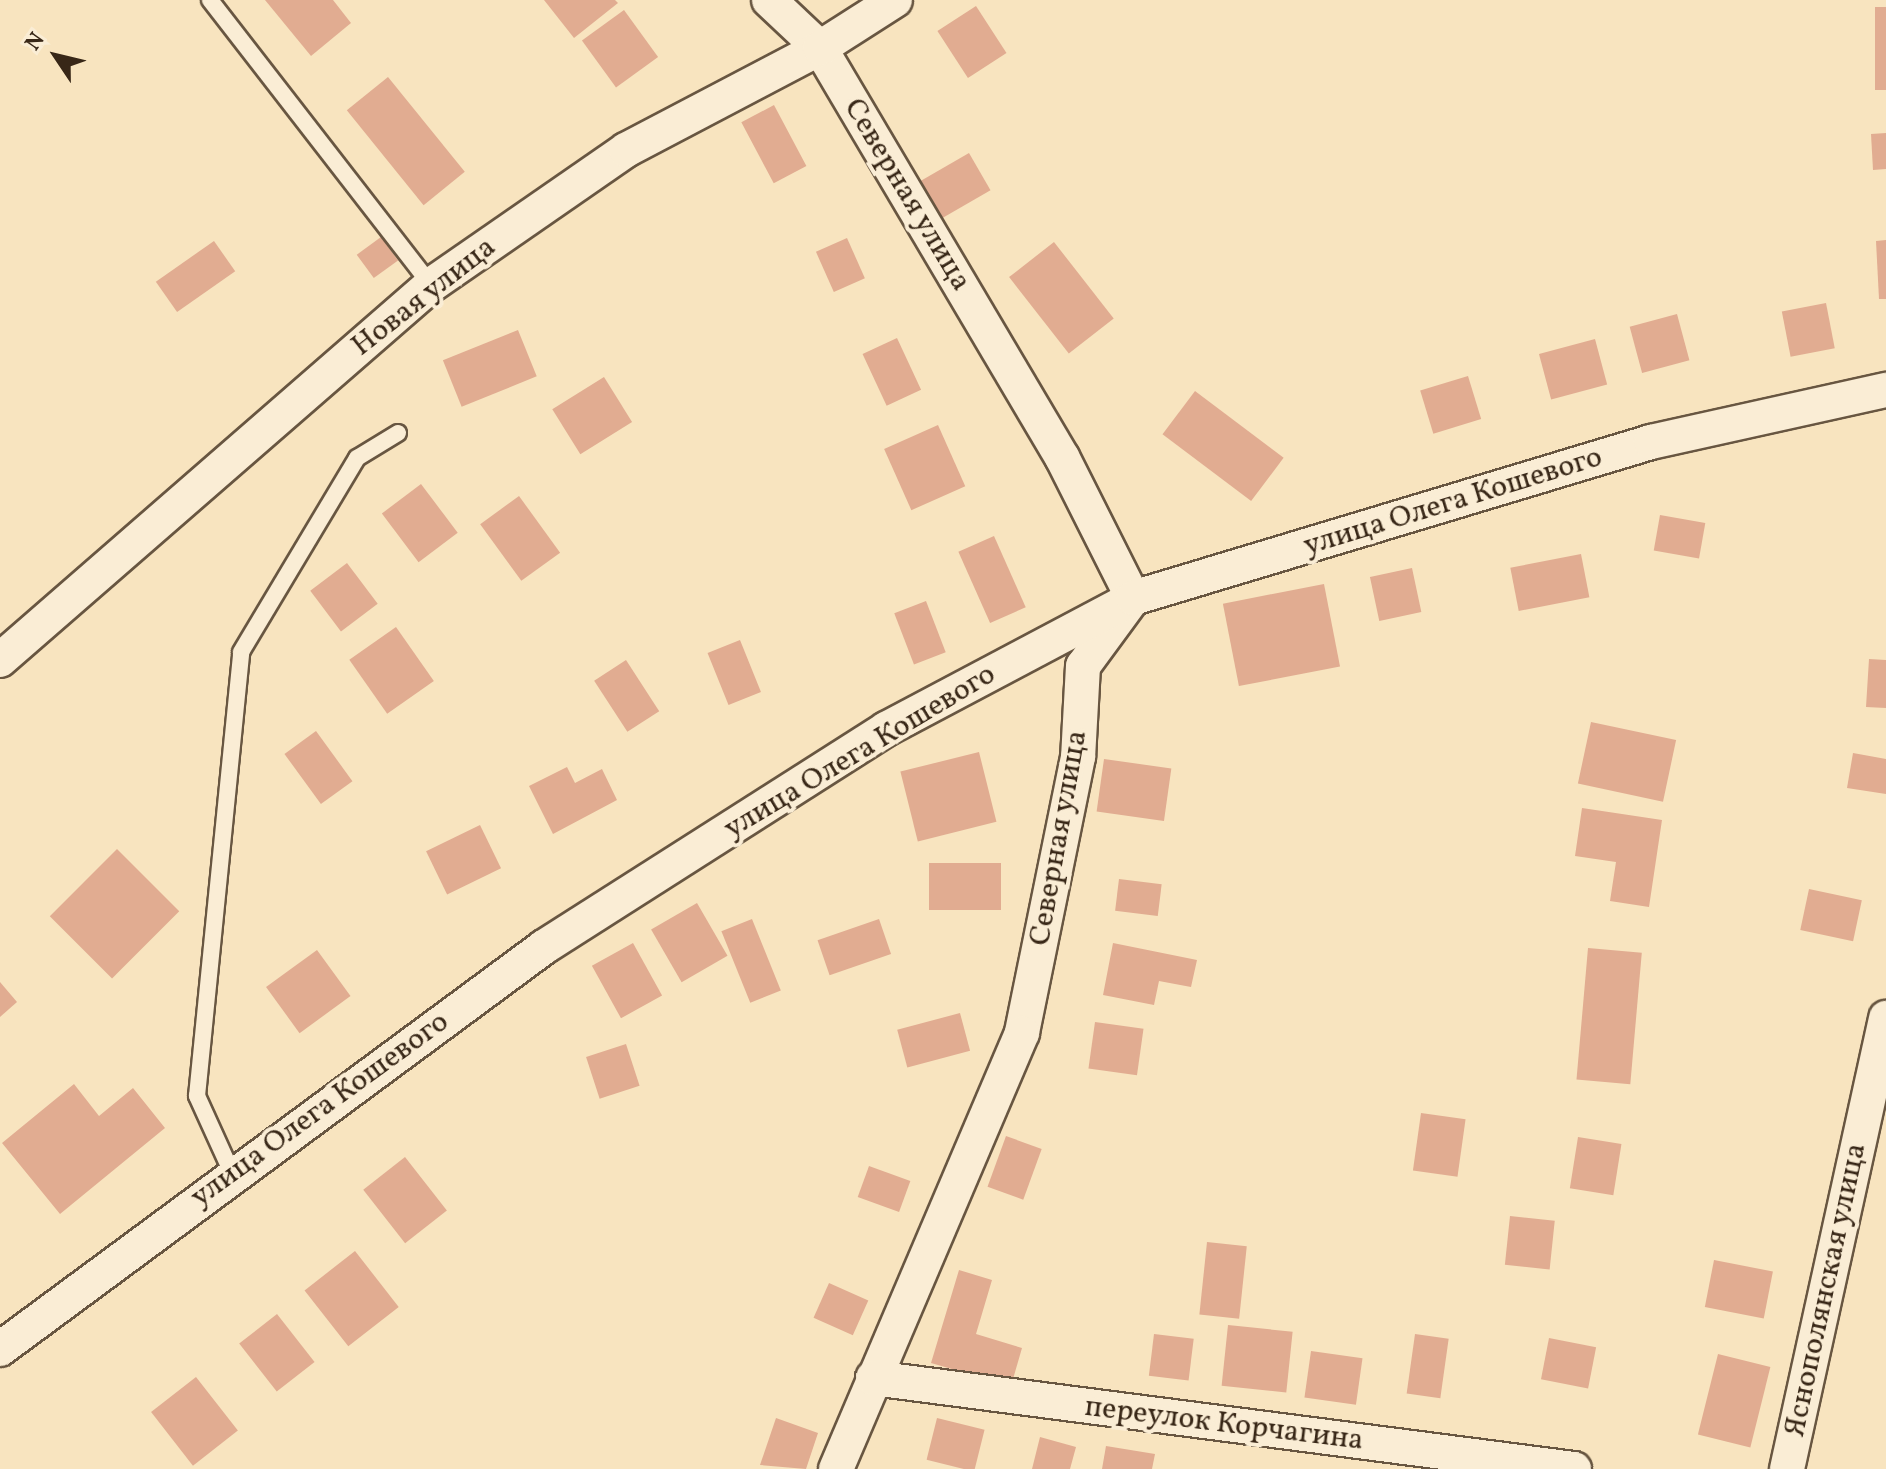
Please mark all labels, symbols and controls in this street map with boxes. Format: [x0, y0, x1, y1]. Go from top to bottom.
north arrow [16, 16, 96, 96]
text: N [19, 27, 53, 57]
street label: Северная улица [835, 92, 979, 298]
street label: Новая улица [344, 229, 504, 365]
street label: улица Олега Кошевого [1299, 439, 1607, 565]
street label: улица Олега Кошевого [718, 657, 1002, 847]
street label: Северная улица [1022, 727, 1096, 949]
street label: улица Олега Кошевого [184, 1004, 456, 1216]
street label: Яснополянская улица [1777, 1139, 1875, 1441]
street label: переулок Корчагина [1083, 1389, 1365, 1459]

